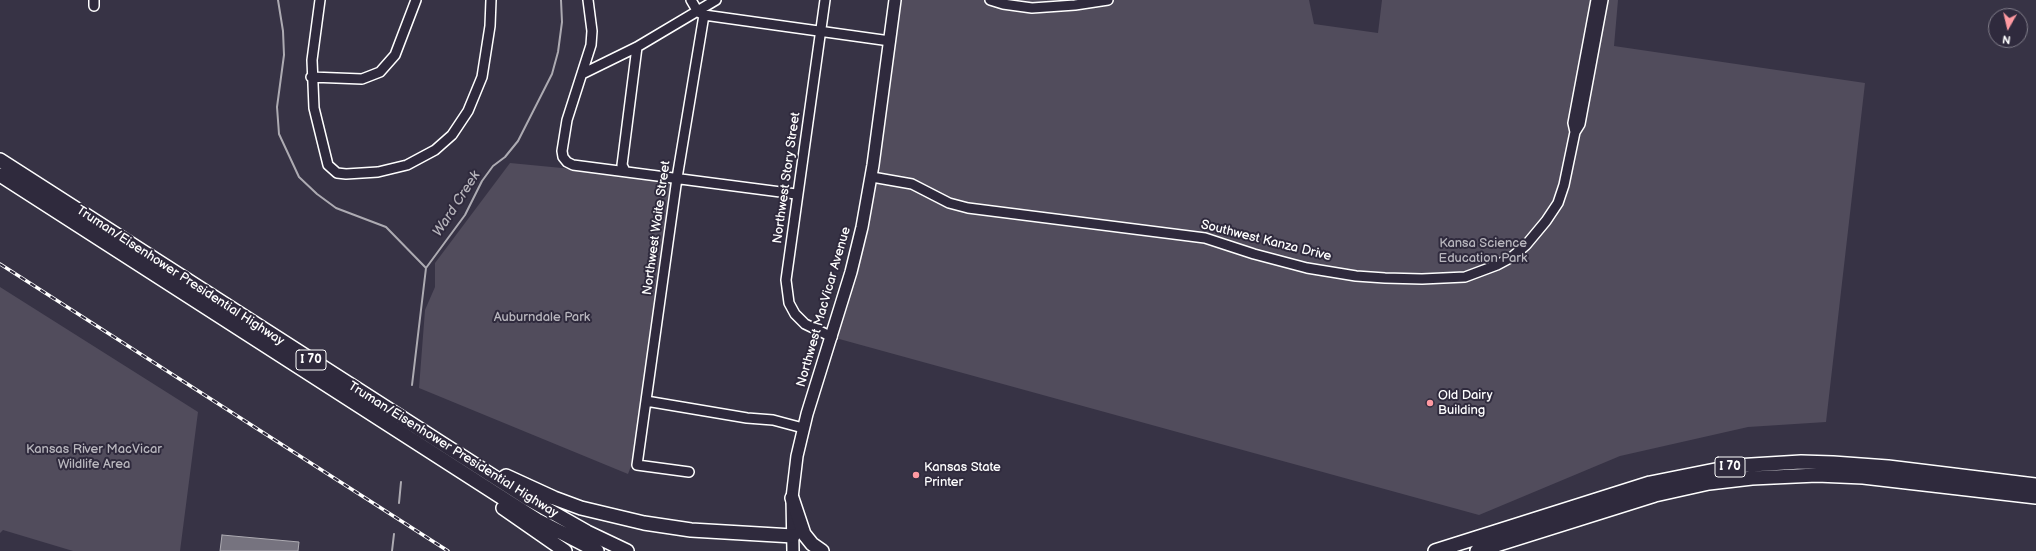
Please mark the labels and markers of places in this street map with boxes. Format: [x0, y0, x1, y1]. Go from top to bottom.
place label: Old Dairy Building [1438, 388, 1493, 419]
marker: Old Dairy Building [1425, 398, 1435, 408]
place label: Kansas State Printer [924, 460, 1001, 491]
marker: Kansas State Printer [911, 470, 921, 480]

